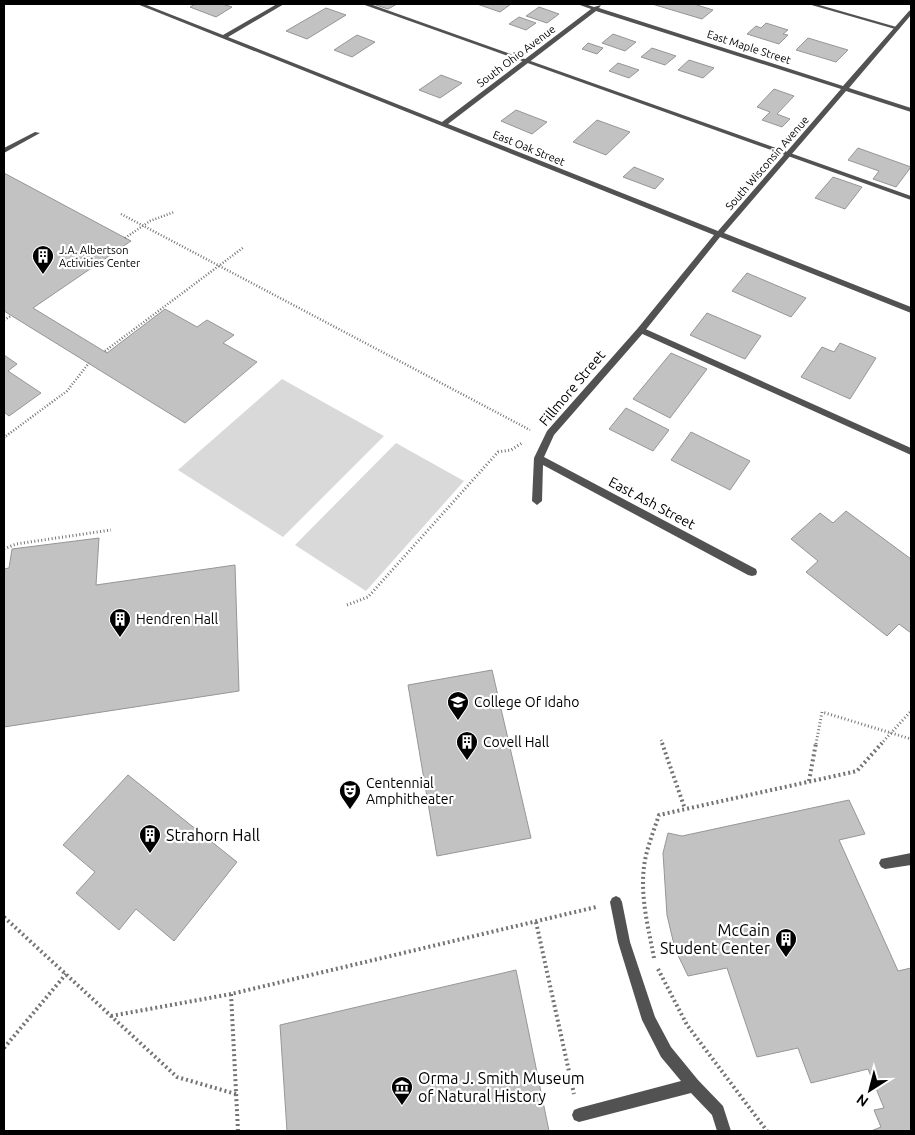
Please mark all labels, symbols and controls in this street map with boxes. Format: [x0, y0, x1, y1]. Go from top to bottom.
street label: South Ohio Avenue [474, 23, 558, 89]
street label: East Maple Street [706, 28, 793, 66]
street label: South Wisconsin Avenue [723, 114, 811, 212]
street label: East Oak Street [491, 128, 567, 168]
building icon: J.A. Albertson Activities Center [31, 244, 55, 275]
place label: J.A. Albertson Activities Center [59, 244, 141, 269]
street label: Fillmore Street [536, 347, 609, 429]
street label: East Ash Street [606, 474, 698, 533]
building icon: Hendren Hall [108, 607, 132, 638]
place label: Hendren Hall [136, 611, 219, 627]
school or university icon: College Of Idaho [446, 690, 470, 721]
place label: College Of Idaho [474, 694, 579, 710]
building icon: Covell Hall [455, 730, 479, 761]
place label: Covell Hall [483, 734, 549, 750]
place label: Centennial Amphitheater [366, 775, 454, 807]
theatre icon: Centennial Amphitheater [338, 779, 362, 810]
building icon: Strahorn Hall [138, 823, 162, 854]
place label: Strahorn Hall [166, 826, 260, 844]
place label: McCain Student Center [660, 921, 770, 957]
building icon: McCain Student Center [774, 927, 798, 958]
north arrow [845, 1065, 895, 1115]
place label: Orma J. Smith Museum of Natural History [418, 1069, 585, 1105]
museum icon: Orma J. Smith Museum of Natural History [390, 1075, 414, 1106]
text: N [853, 1091, 871, 1110]

